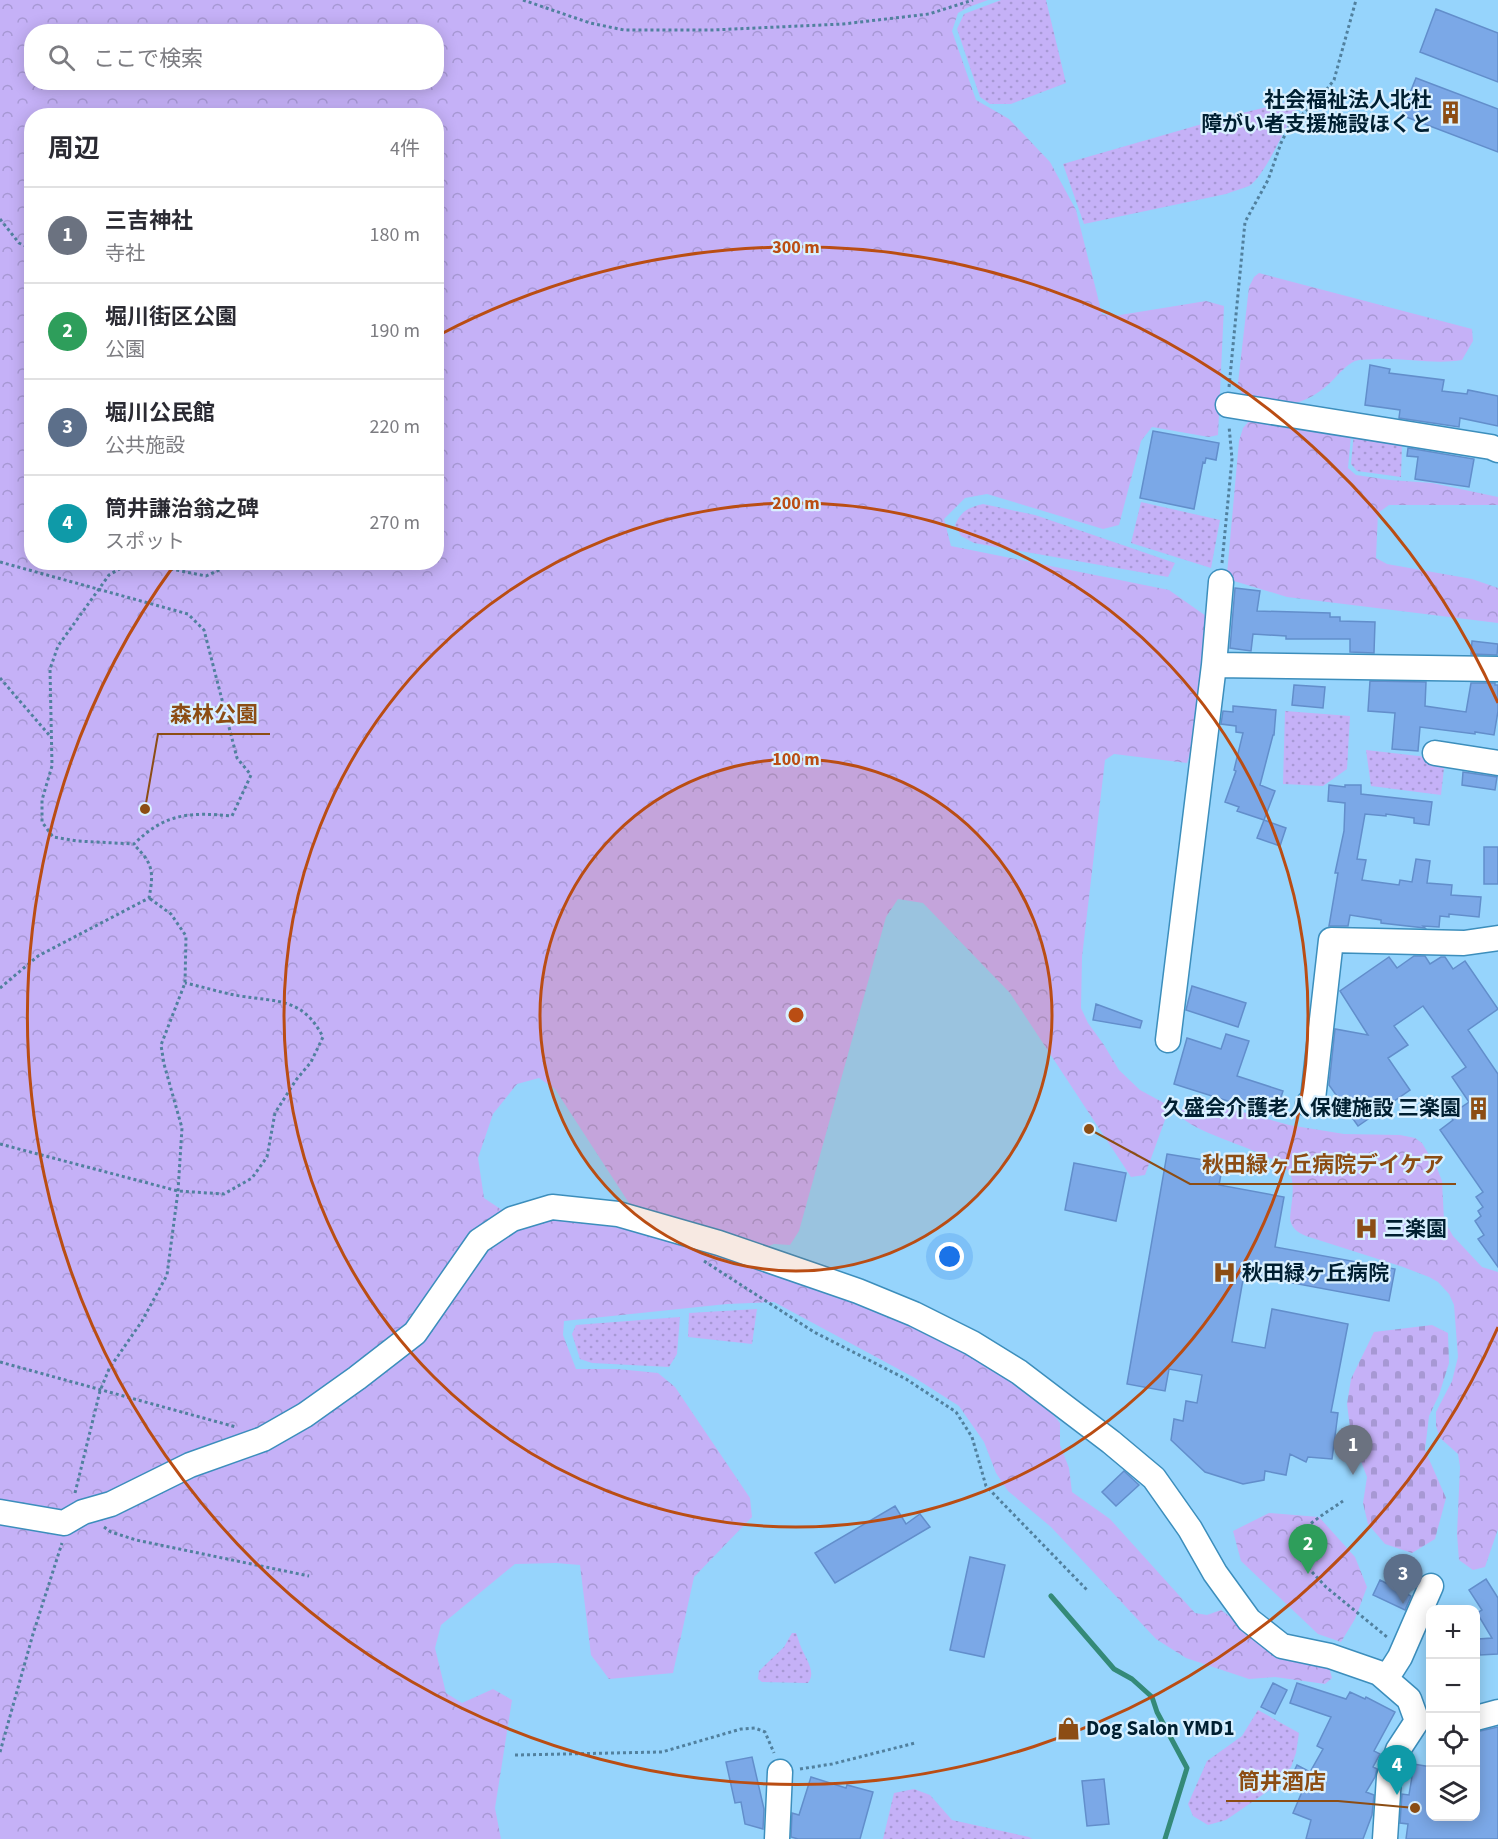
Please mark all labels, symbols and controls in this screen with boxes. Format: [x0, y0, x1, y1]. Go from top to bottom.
search box [24, 24, 444, 90]
icon: search [45, 41, 78, 74]
text: ここで検索 [93, 43, 203, 75]
place label: 社会福祉法人北杜 障がい者支援施設ほくと [1201, 85, 1432, 139]
building icon: 社会福祉法人北杜 障がい者支援施設ほくと [1437, 99, 1463, 125]
text: 周辺 [48, 130, 100, 167]
text: 4件 [390, 135, 420, 163]
text: 三吉神社 [105, 205, 193, 237]
text: 1 [62, 221, 73, 249]
text: 180 m [370, 221, 420, 249]
text: 300 m [772, 235, 820, 260]
text: 寺社 [105, 240, 145, 268]
text: 堀川街区公園 [105, 301, 237, 333]
text: 2 [62, 317, 73, 345]
text: 190 m [370, 317, 420, 345]
text: 公園 [105, 336, 145, 364]
text: 堀川公民館 [105, 397, 215, 429]
text: 3 [62, 413, 73, 441]
text: 220 m [370, 413, 420, 441]
text: 公共施設 [105, 432, 185, 460]
text: 200 m [772, 491, 820, 516]
text: 筒井謙治翁之碑 [105, 493, 259, 525]
text: 4 [62, 509, 73, 537]
text: 270 m [370, 509, 420, 537]
text: スポット [105, 528, 185, 556]
callout: 森林公園 [158, 694, 270, 734]
text: 森林公園 [170, 699, 258, 731]
text: 100 m [772, 747, 820, 772]
centre of rings [786, 1005, 806, 1025]
place label: 久盛会介護老人保健施設 三楽園 [1163, 1093, 1461, 1123]
building icon: 久盛会介護老人保健施設 三楽園 [1466, 1095, 1492, 1121]
callout: 秋田緑ヶ丘病院デイケア [1190, 1144, 1456, 1184]
text: 秋田緑ヶ丘病院デイケア [1202, 1149, 1444, 1181]
place label: 三楽園 [1384, 1214, 1447, 1244]
hospital icon: 三楽園 [1353, 1216, 1379, 1242]
your location [935, 1242, 964, 1271]
place label: 秋田緑ヶ丘病院 [1242, 1258, 1389, 1288]
hospital icon: 秋田緑ヶ丘病院 [1211, 1260, 1237, 1286]
pin: 1 [1334, 1426, 1372, 1475]
pin: 2 [1288, 1524, 1328, 1574]
pin: 3 [1384, 1554, 1422, 1604]
map controls [1426, 1605, 1480, 1821]
button: + [1426, 1605, 1480, 1659]
button: − [1426, 1659, 1480, 1713]
place label: Dog Salon YMD1 [1086, 1713, 1234, 1743]
button: locate [1426, 1713, 1480, 1767]
shop icon: Dog Salon YMD1 [1055, 1715, 1081, 1741]
pin: 4 [1378, 1746, 1416, 1795]
callout: 筒井酒店 [1226, 1761, 1338, 1801]
text: 筒井酒店 [1238, 1766, 1326, 1798]
button: layers [1426, 1767, 1480, 1821]

